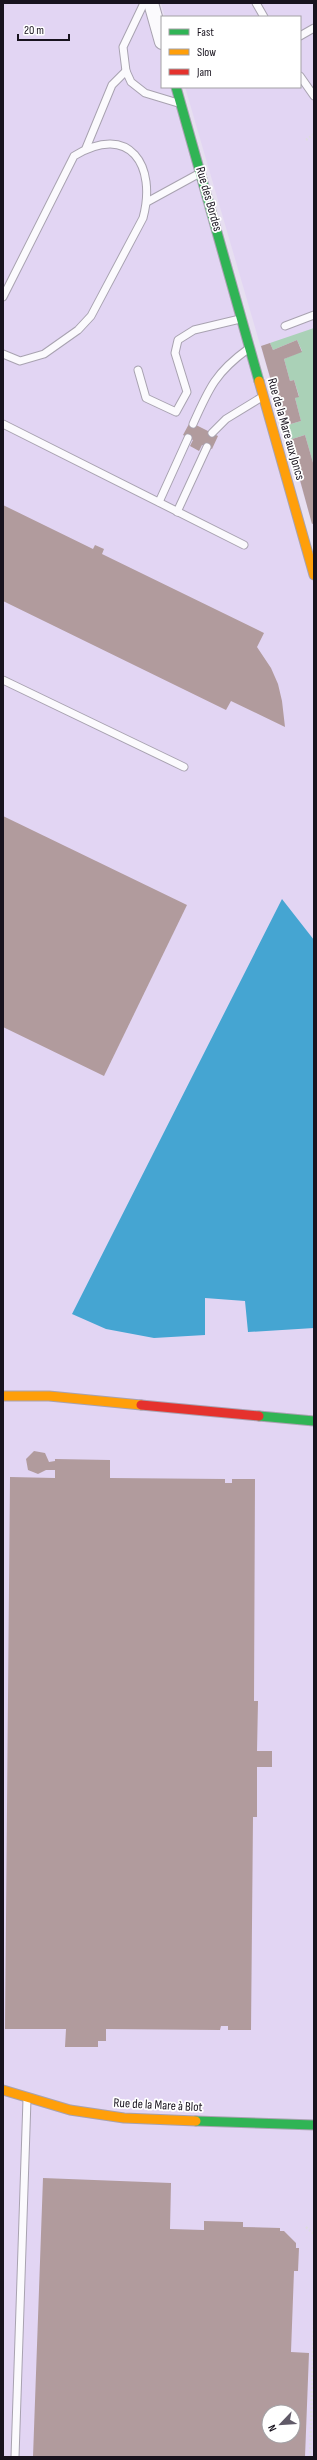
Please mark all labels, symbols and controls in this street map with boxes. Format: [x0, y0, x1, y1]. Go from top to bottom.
scale bar [18, 16, 69, 42]
legend [161, 16, 301, 88]
text: 20 m [24, 23, 44, 38]
text: Fast [197, 25, 214, 40]
text: Slow [197, 45, 216, 60]
text: Jam [196, 65, 212, 80]
street label: Rue des Bordes [192, 165, 226, 233]
street label: Rue de la Mare aux Joncs [264, 376, 308, 482]
street label: Rue de la Mare à Blot [113, 2095, 203, 2115]
north arrow [261, 2404, 301, 2444]
text: N [265, 2422, 280, 2433]

